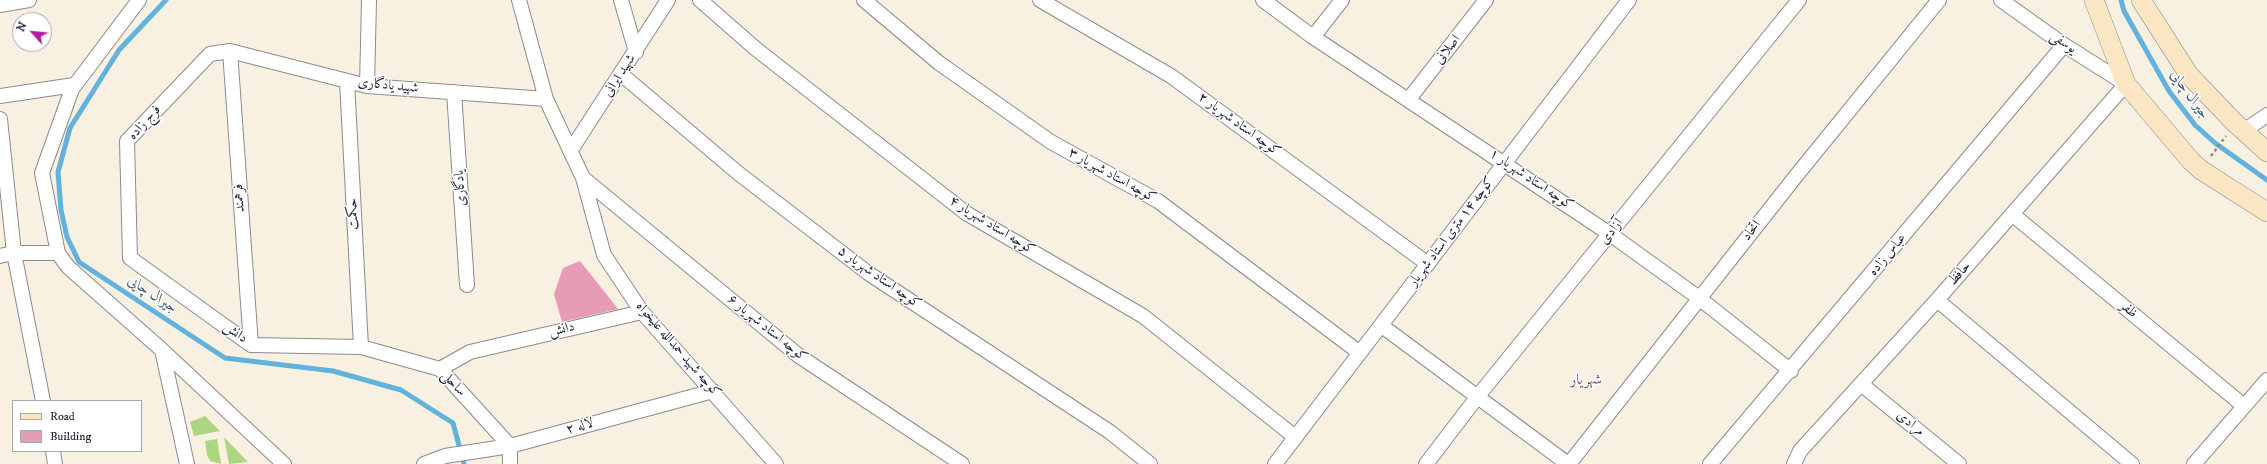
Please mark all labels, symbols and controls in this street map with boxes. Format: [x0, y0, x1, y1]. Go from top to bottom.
north arrow [12, 12, 52, 52]
text: N [14, 20, 30, 34]
street label: یوسفی [2047, 28, 2079, 58]
street label: اصلانی [1431, 32, 1465, 68]
street label: شهید ایرانی [600, 52, 640, 100]
water label: جیرال چایی [2165, 67, 2213, 123]
street label: شهید یادگاری [357, 74, 419, 98]
street label: کوچه استاد شهریار ۲ [1194, 89, 1284, 161]
street label: فرج زاده [125, 102, 165, 144]
street label: کوچه استاد شهریار ۳ [1065, 145, 1159, 207]
street label: کوچه استاد شهریار ۱ [1486, 146, 1576, 214]
street label: یادگاری [451, 169, 471, 207]
street label: کوچه ۱۴ متری استاد شهریار [1405, 174, 1499, 290]
street label: فرهمند [231, 183, 249, 213]
street label: کوچه استاد شهریار ۴ [946, 193, 1038, 259]
street label: حکمت [345, 198, 363, 230]
street label: آزادی [1596, 216, 1628, 248]
street label: اتحاد [1739, 217, 1765, 245]
street label: عباس زاده [1865, 230, 1911, 280]
street label: کوچه استاد شهریار ۵ [834, 243, 924, 313]
street label: حافظ [1945, 259, 1975, 289]
water label: جیرال چایی [123, 272, 181, 318]
street label: کوچه استاد شهریار ۶ [724, 292, 810, 366]
street label: ظفر [2116, 298, 2140, 322]
street label: کوچه شهید حمدالله علیخواه [632, 299, 724, 401]
street label: دانش [220, 319, 250, 347]
street label: دانش [548, 319, 576, 341]
street label: ساحلی [437, 368, 469, 400]
district label: شهریار [1570, 372, 1602, 390]
legend [12, 400, 142, 452]
street label: مرادی [1892, 408, 1928, 440]
text: Road [50, 409, 75, 424]
street label: لاله ۲ [564, 415, 596, 439]
text: Building [50, 429, 91, 444]

